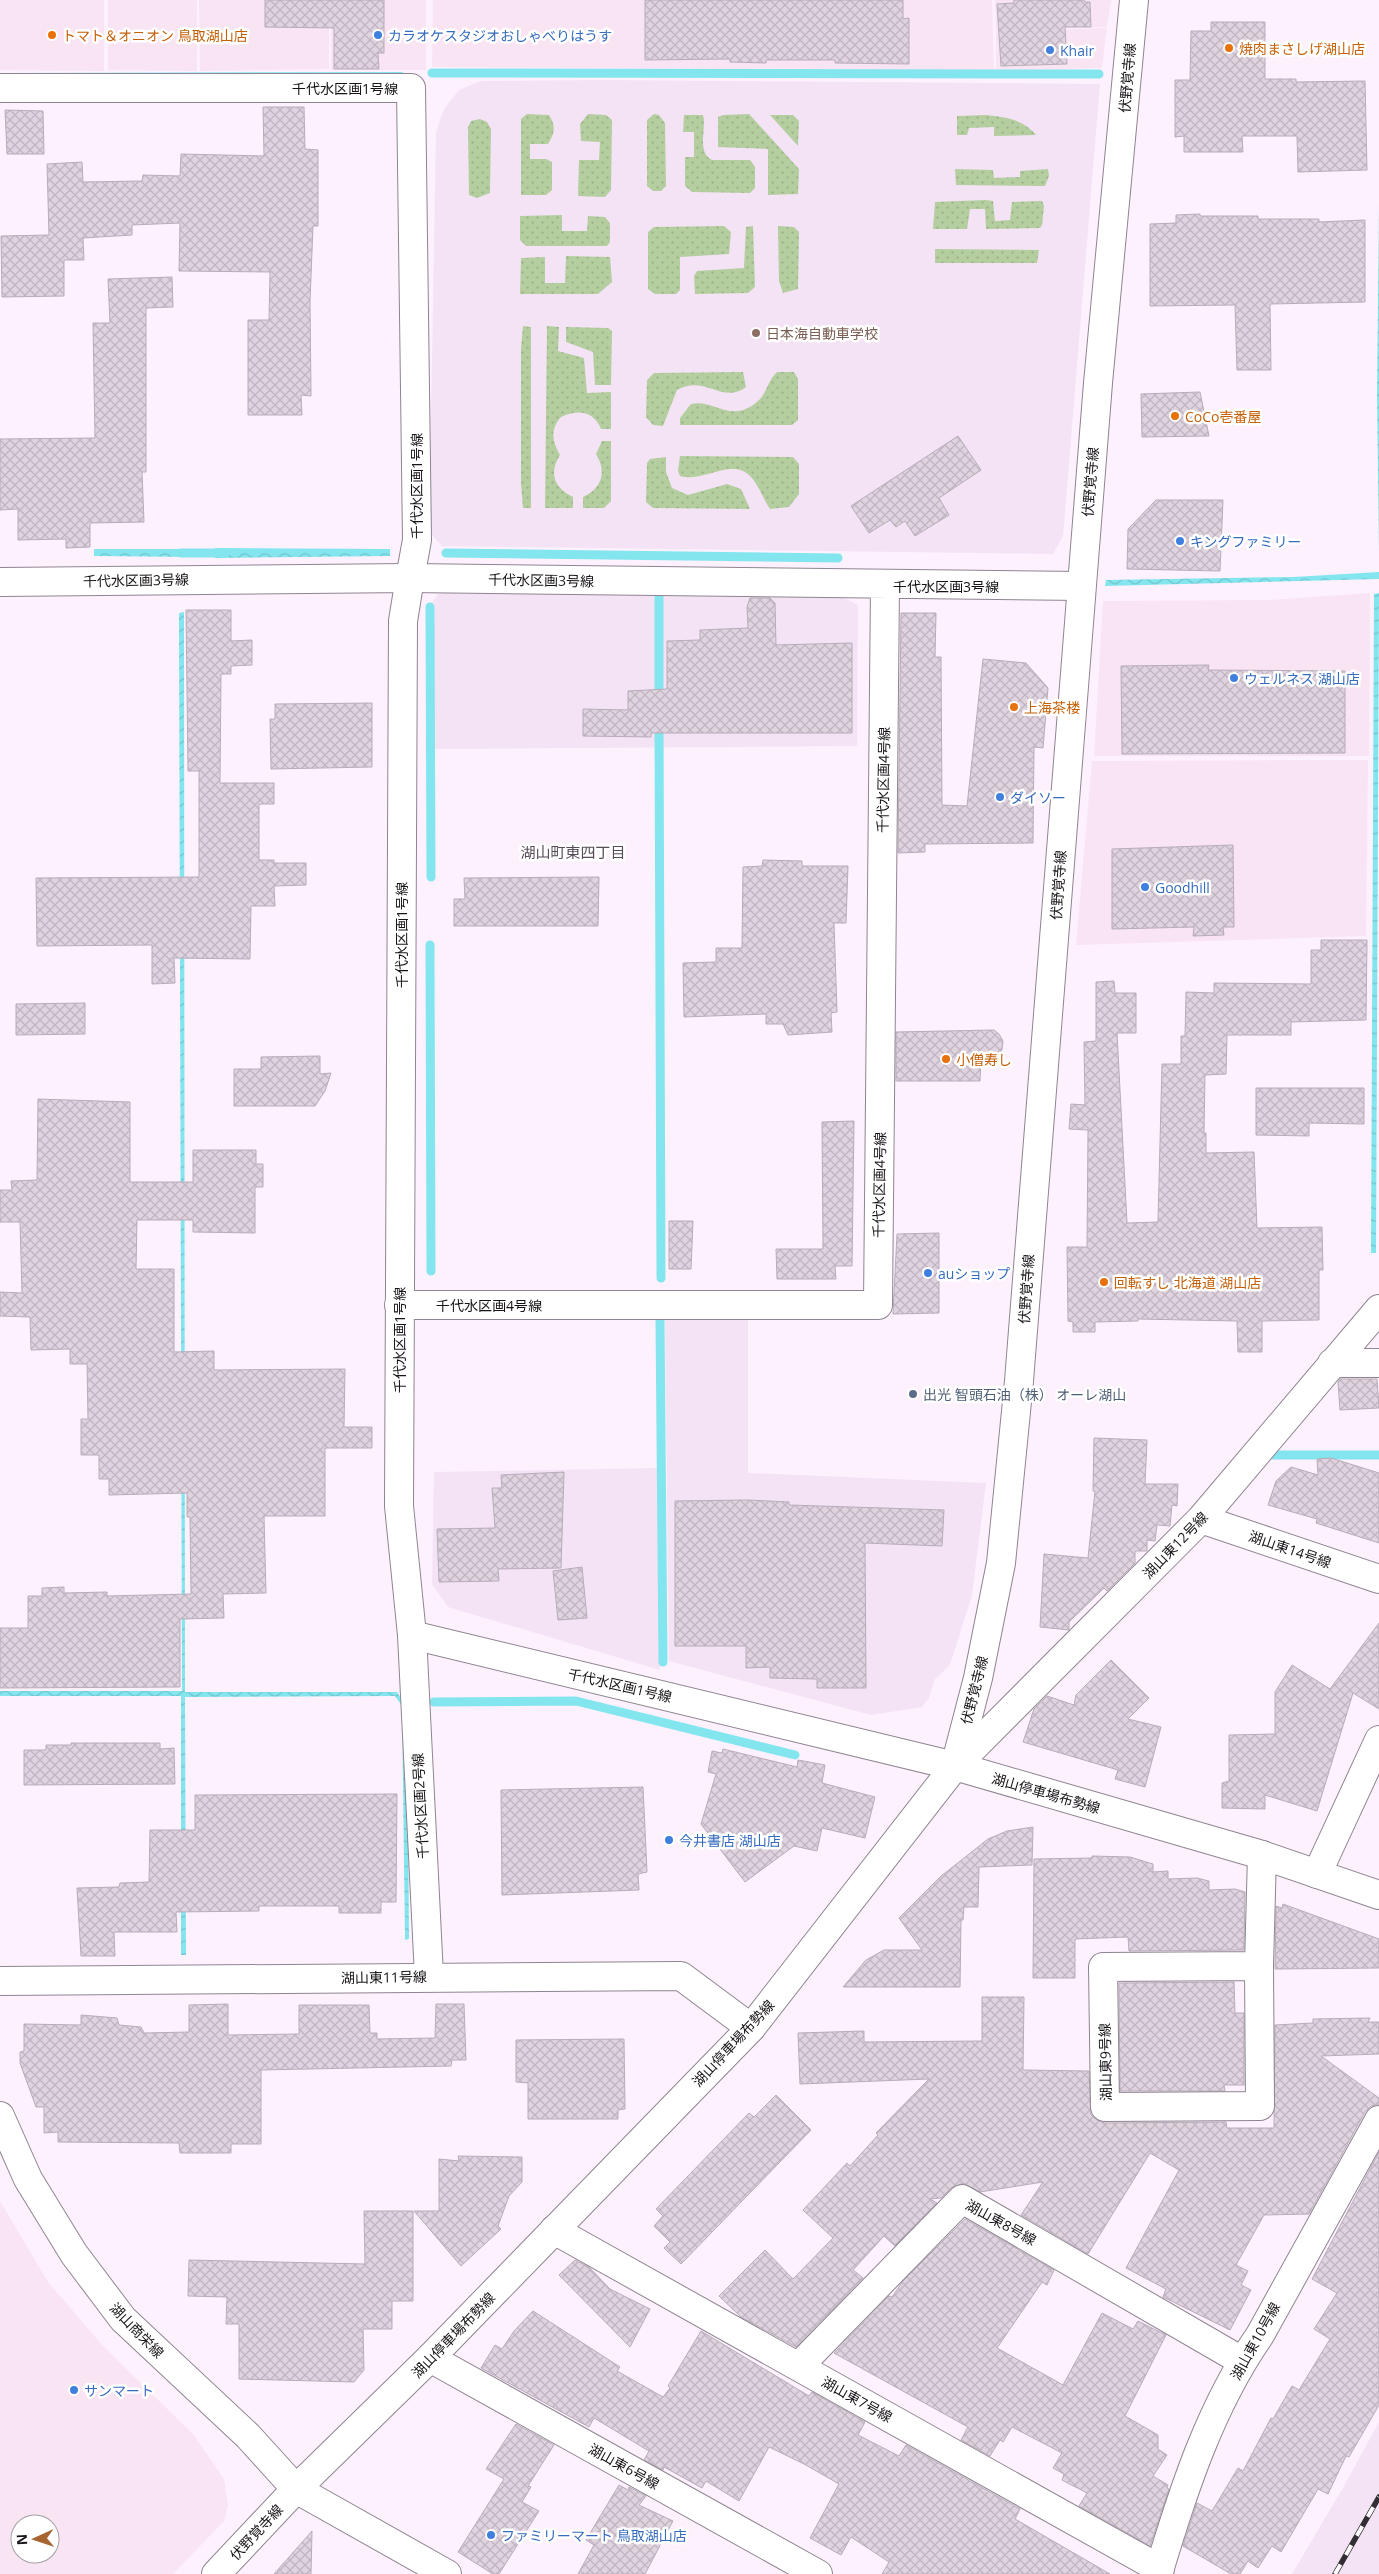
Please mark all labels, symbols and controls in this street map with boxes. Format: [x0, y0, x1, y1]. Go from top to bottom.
place label: トマト＆オニオン 鳥取湖山店 [62, 26, 248, 45]
place label: カラオケスタジオおしゃべりはうす [388, 26, 612, 45]
marker: トマト＆オニオン 鳥取湖山店 [46, 29, 58, 41]
marker: カラオケスタジオおしゃべりはうす [372, 29, 384, 41]
place label: 焼肉まさしげ湖山店 [1239, 39, 1365, 58]
place label: Khair [1060, 41, 1094, 60]
street label: 伏野覚寺線 [1114, 42, 1140, 114]
marker: 焼肉まさしげ湖山店 [1223, 42, 1235, 54]
marker: Khair [1044, 44, 1056, 56]
street label: 千代水区画1号線 [292, 79, 398, 98]
place label: 日本海自動車学校 [766, 324, 878, 343]
marker: 日本海自動車学校 [750, 327, 762, 339]
place label: CoCo壱番屋 [1185, 407, 1261, 426]
marker: CoCo壱番屋 [1169, 410, 1181, 422]
street label: 千代水区画1号線 [407, 433, 426, 539]
street label: 伏野覚寺線 [1077, 446, 1103, 518]
place label: キングファミリー [1190, 532, 1302, 551]
marker: キングファミリー [1174, 535, 1186, 547]
street label: 千代水区画3号線 [83, 570, 189, 590]
street label: 千代水区画3号線 [488, 570, 594, 590]
street label: 千代水区画3号線 [893, 577, 999, 596]
place label: ウェルネス 湖山店 [1244, 669, 1360, 688]
marker: ウェルネス 湖山店 [1228, 672, 1240, 684]
place label: 上海茶楼 [1024, 698, 1081, 717]
marker: 上海茶楼 [1008, 701, 1020, 713]
street label: 千代水区画4号線 [873, 727, 893, 833]
place label: ダイソー [1010, 788, 1066, 807]
marker: ダイソー [994, 791, 1006, 803]
district label: 湖山町東四丁目 [520, 842, 626, 862]
street label: 伏野覚寺線 [1046, 849, 1070, 921]
place label: Goodhill [1155, 878, 1210, 897]
marker: Goodhill [1139, 881, 1151, 893]
street label: 千代水区画1号線 [392, 882, 411, 988]
place label: 小僧寿し [956, 1050, 1012, 1069]
marker: 小僧寿し [940, 1053, 952, 1065]
street label: 千代水区画4号線 [869, 1132, 889, 1238]
street label: 伏野覚寺線 [1014, 1253, 1038, 1325]
place label: auショップ [938, 1264, 1010, 1283]
marker: auショップ [922, 1267, 934, 1279]
place label: 回転すし 北海道 湖山店 [1114, 1273, 1261, 1292]
marker: 回転すし 北海道 湖山店 [1098, 1276, 1110, 1288]
street label: 千代水区画1号線 [390, 1287, 409, 1393]
street label: 千代水区画4号線 [436, 1296, 542, 1315]
place label: 出光 智頭石油（株） オーレ湖山 [923, 1385, 1126, 1404]
marker: 出光 智頭石油（株） オーレ湖山 [907, 1388, 919, 1400]
street label: 湖山東12号線 [1138, 1507, 1212, 1583]
street label: 湖山東14号線 [1246, 1526, 1334, 1572]
street label: 伏野覚寺線 [956, 1654, 992, 1726]
street label: 千代水区画1号線 [566, 1664, 674, 1706]
street label: 千代水区画2号線 [408, 1753, 432, 1859]
street label: 湖山停車場布勢線 [990, 1768, 1102, 1818]
place label: 今井書店 湖山店 [679, 1831, 781, 1850]
marker: 今井書店 湖山店 [663, 1834, 675, 1846]
street label: 湖山東11号線 [341, 1967, 427, 1987]
street label: 湖山停車場布勢線 [688, 1996, 778, 2090]
street label: 湖山東9号線 [1095, 2023, 1115, 2101]
street label: 湖山東8号線 [962, 2195, 1040, 2249]
street label: 湖山停車場布勢線 [407, 2288, 499, 2382]
street label: 湖山商栄線 [106, 2298, 168, 2362]
street label: 湖山東10号線 [1226, 2299, 1284, 2383]
street label: 湖山東7号線 [818, 2372, 896, 2426]
place label: サンマート [84, 2381, 154, 2400]
marker: サンマート [68, 2384, 80, 2396]
street label: 湖山東6号線 [585, 2439, 663, 2493]
street label: 伏野覚寺線 [225, 2500, 287, 2564]
north arrow [10, 2514, 60, 2564]
place label: ファミリーマート 鳥取湖山店 [501, 2526, 687, 2545]
marker: ファミリーマート 鳥取湖山店 [485, 2529, 497, 2541]
text: N [12, 2534, 31, 2546]

